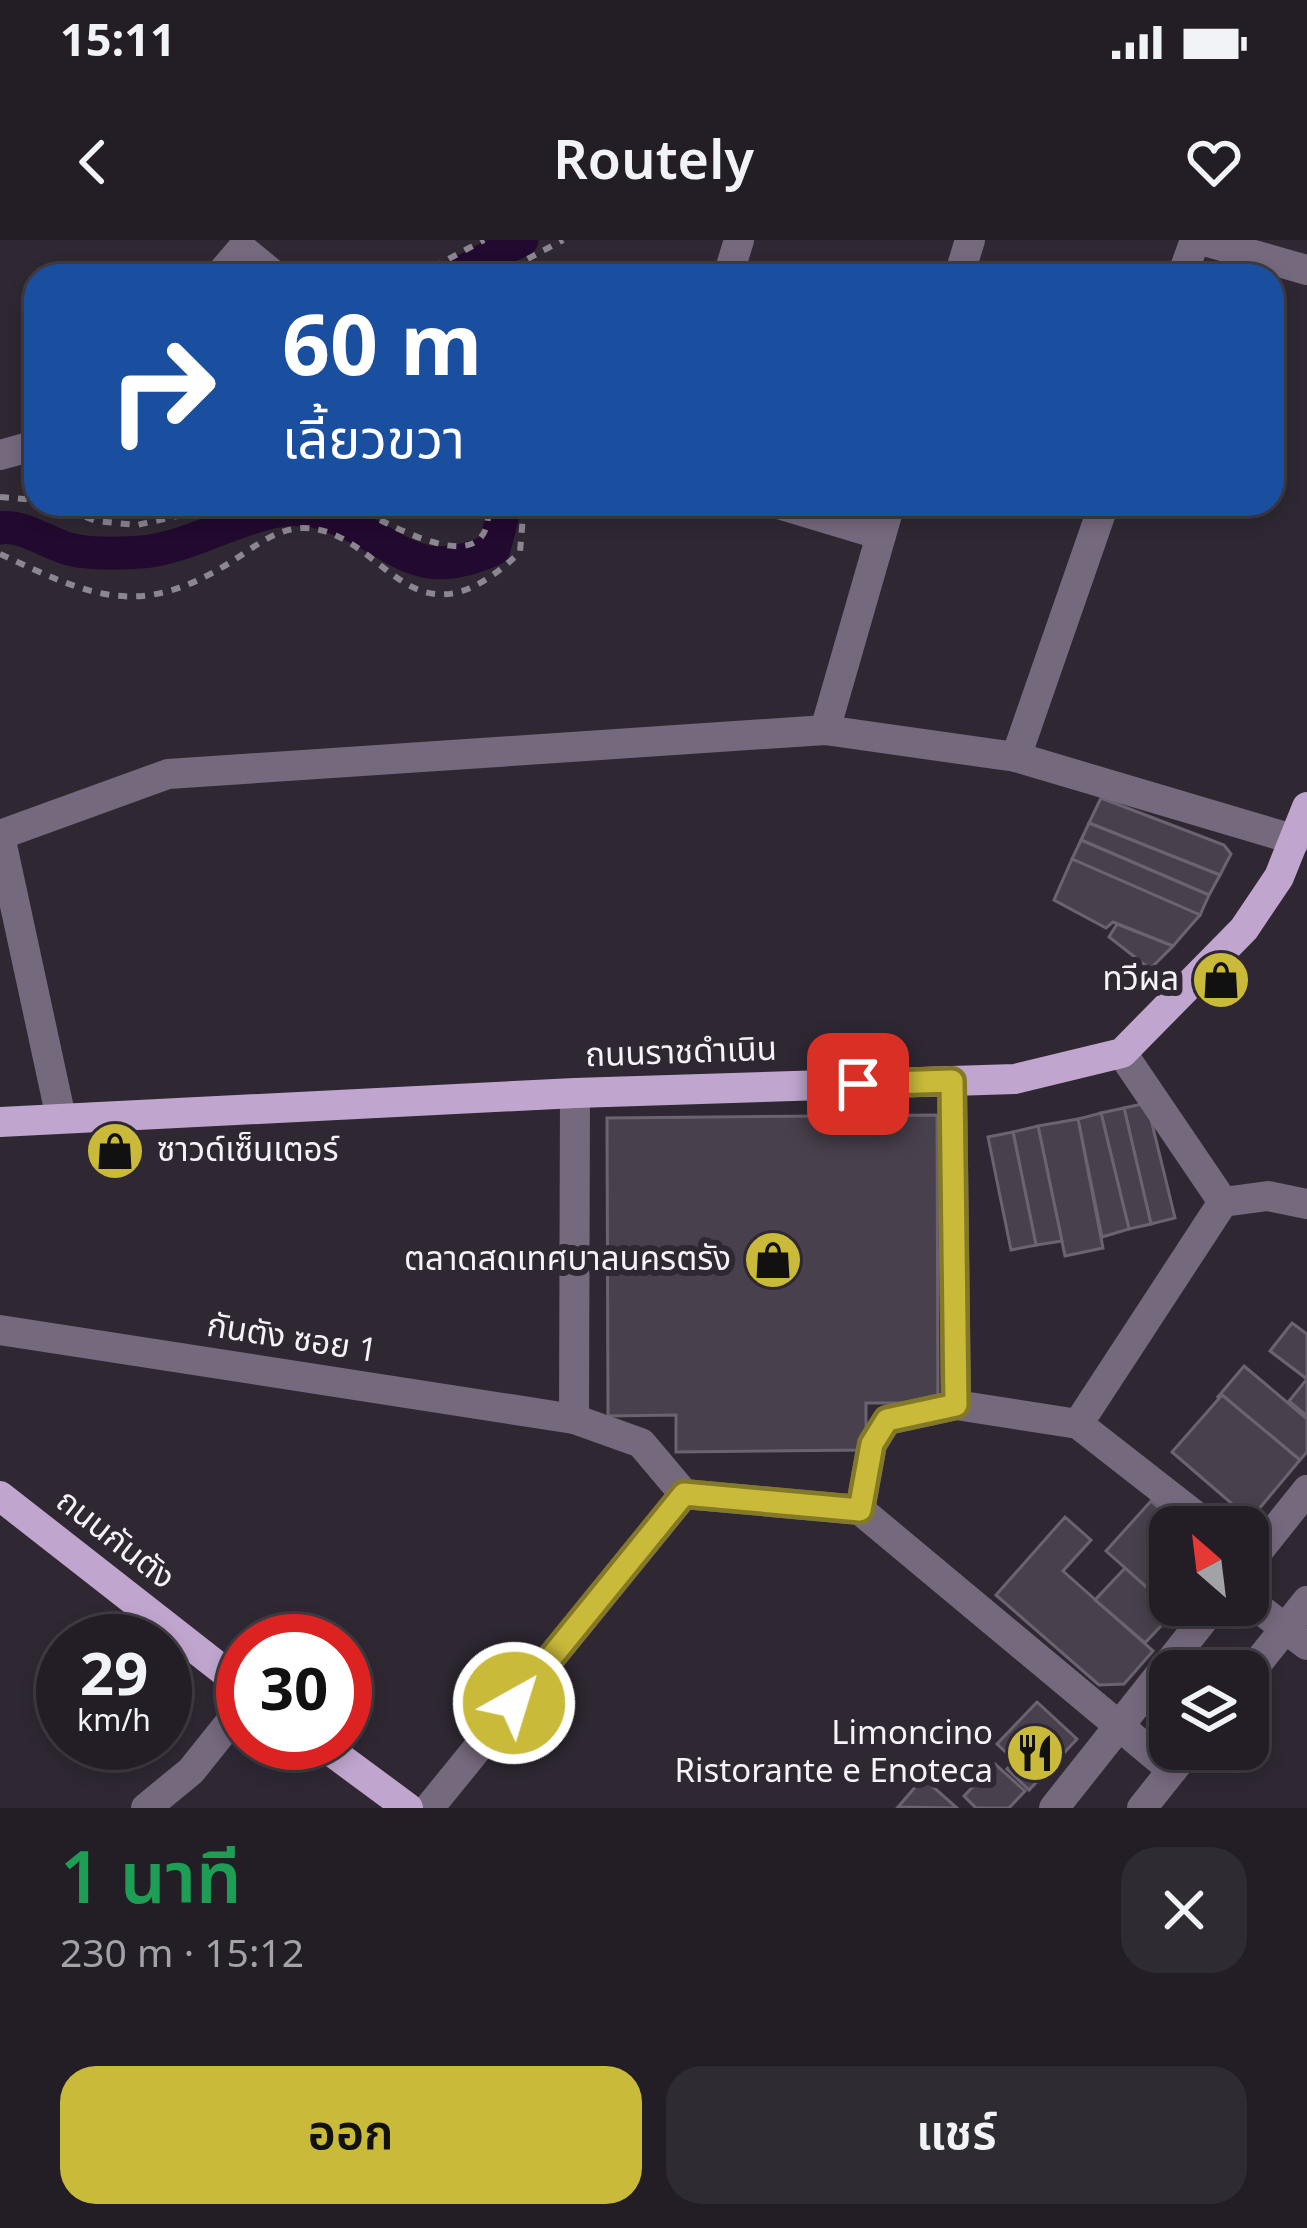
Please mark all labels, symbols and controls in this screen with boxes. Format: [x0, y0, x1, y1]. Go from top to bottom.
text: 15:11 [60, 8, 176, 76]
text: Routely [553, 122, 754, 203]
icon: back [60, 129, 126, 195]
icon: heart [1181, 129, 1247, 195]
text: 60 m [282, 286, 482, 413]
icon: right [84, 312, 240, 468]
text: เลี้ยวขวา [282, 401, 465, 482]
shop icon: ทวีผล [1190, 949, 1252, 1011]
place label: ทวีผล [1102, 955, 1179, 1005]
street label: ถนนราชดำเนิน [584, 1025, 778, 1081]
pin [807, 1033, 909, 1135]
icon: arrive [825, 1051, 891, 1117]
shop icon: ซาวด์เซ็นเตอร์ [84, 1120, 146, 1182]
place label: ซาวด์เซ็นเตอร์ [157, 1126, 340, 1176]
shop icon: ตลาดสดเทศบาลนครตรัง [742, 1229, 804, 1291]
place label: ตลาดสดเทศบาลนครตรัง [404, 1235, 731, 1285]
street label: กันตัง ซอย 1 [203, 1301, 381, 1377]
street label: ถนนกันตัง [45, 1477, 185, 1603]
north arrow [1149, 1506, 1269, 1626]
map controls [1149, 1506, 1269, 1770]
speed limit sign: 30 [216, 1614, 372, 1770]
text: 29 [80, 1631, 148, 1722]
position arrow [451, 1640, 577, 1766]
button: layers [1149, 1650, 1269, 1770]
text: km/h [77, 1699, 151, 1745]
place label: Limoncino Ristorante e Enoteca [675, 1709, 993, 1797]
restaurant icon: Limoncino Ristorante e Enoteca [1004, 1722, 1066, 1784]
text: 1 นาที [60, 1827, 242, 1935]
button: close [1121, 1847, 1247, 1973]
text: 230 m · 15:12 [60, 1926, 304, 1985]
button: ออก [60, 2066, 642, 2204]
button: แชร์ [666, 2066, 1247, 2204]

